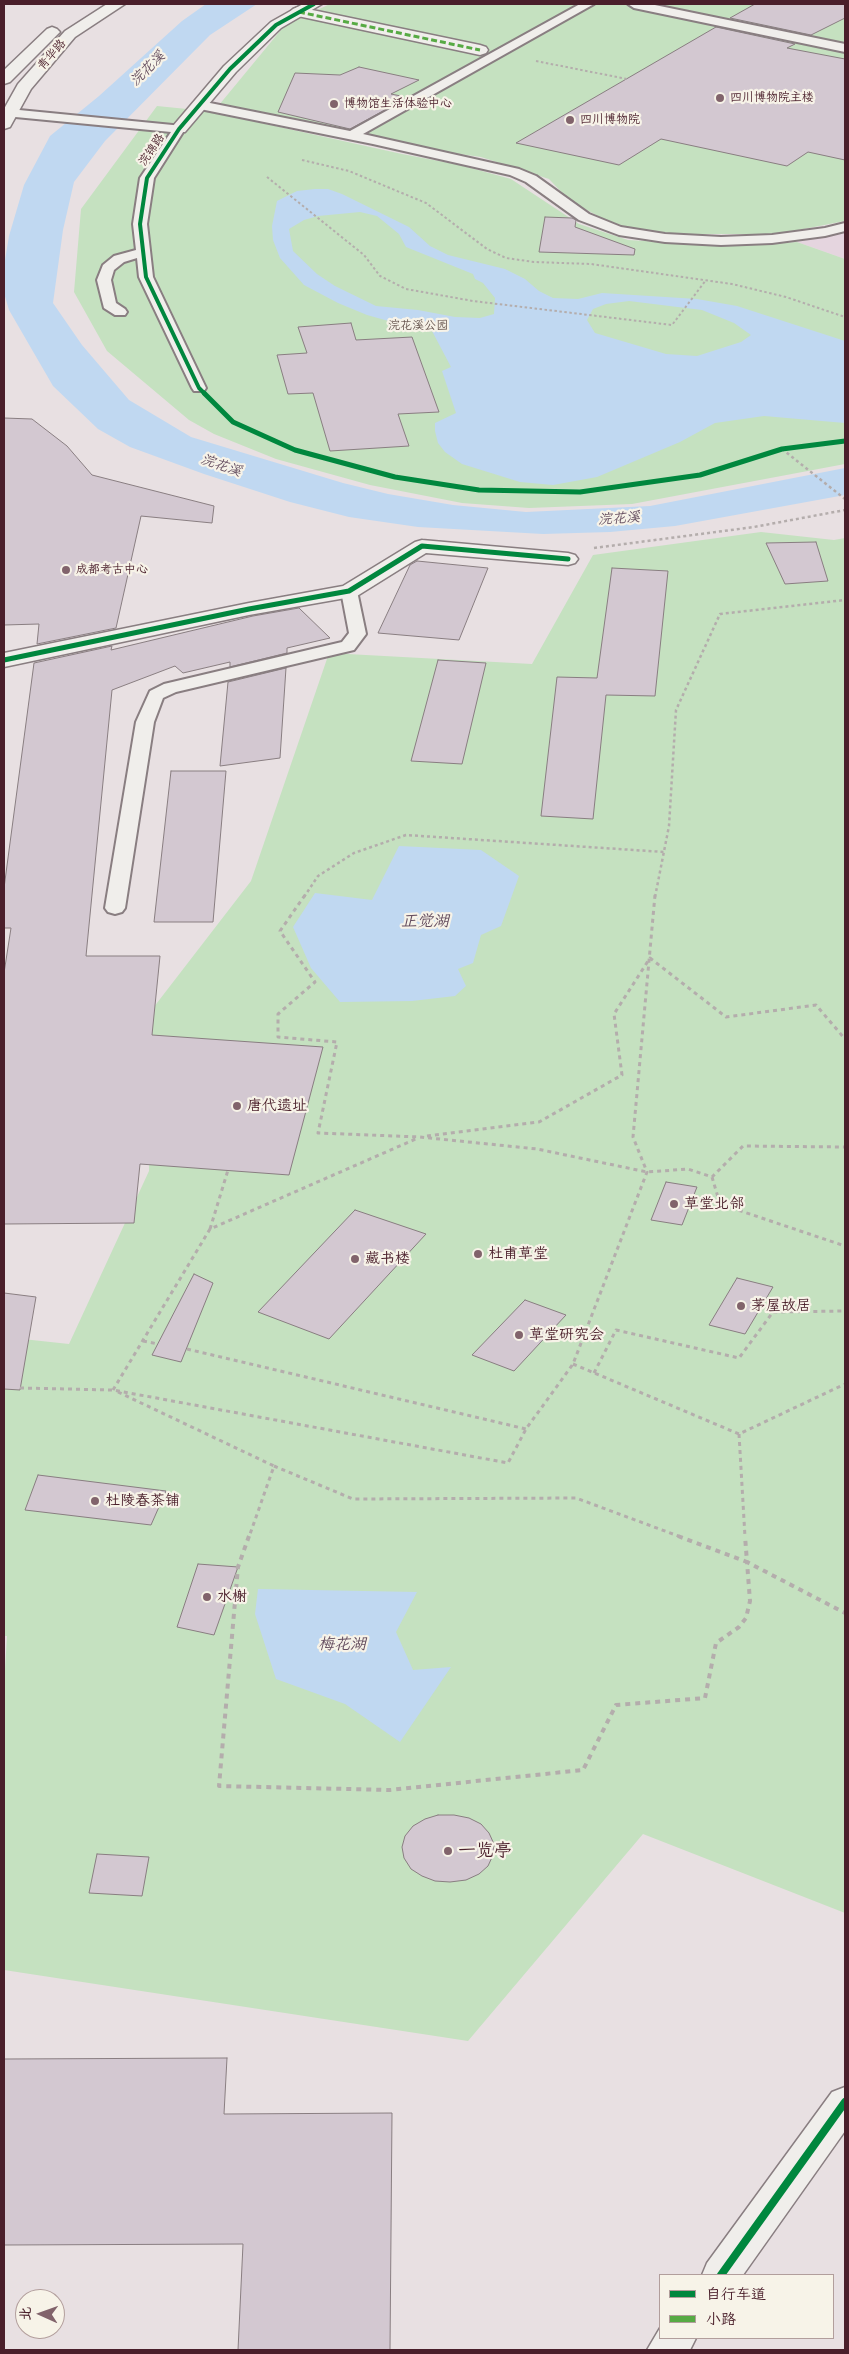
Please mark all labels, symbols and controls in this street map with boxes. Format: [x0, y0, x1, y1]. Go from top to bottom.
street label: 青华路 [35, 37, 69, 73]
water label: 浣花溪 [127, 48, 169, 90]
place label: 四川博物院主楼 [730, 91, 814, 105]
marker: 四川博物院主楼 [714, 92, 726, 104]
place label: 博物馆生活体验中心 [344, 97, 452, 111]
marker: 博物馆生活体验中心 [328, 98, 340, 110]
place label: 四川博物院 [580, 113, 640, 127]
marker: 四川博物院 [564, 114, 576, 126]
street label: 浣锦路 [136, 131, 168, 169]
park label: 浣花溪公园 [388, 319, 448, 333]
water label: 浣花溪 [198, 451, 244, 481]
water label: 浣花溪 [597, 509, 641, 529]
place label: 成都考古中心 [76, 563, 148, 577]
marker: 成都考古中心 [60, 564, 72, 576]
water label: 正觉湖 [401, 912, 449, 932]
place label: 唐代遗址 [247, 1097, 307, 1115]
marker: 唐代遗址 [231, 1100, 243, 1112]
place label: 草堂北邻 [684, 1195, 744, 1213]
marker: 草堂北邻 [668, 1198, 680, 1210]
place label: 杜甫草堂 [488, 1245, 548, 1263]
marker: 杜甫草堂 [472, 1248, 484, 1260]
place label: 藏书楼 [365, 1250, 410, 1268]
marker: 藏书楼 [349, 1253, 361, 1265]
place label: 茅屋故居 [751, 1297, 811, 1315]
marker: 茅屋故居 [735, 1300, 747, 1312]
place label: 草堂研究会 [529, 1326, 604, 1344]
marker: 草堂研究会 [513, 1329, 525, 1341]
place label: 杜陵春茶铺 [105, 1492, 180, 1510]
marker: 杜陵春茶铺 [89, 1495, 101, 1507]
place label: 水榭 [217, 1588, 247, 1606]
marker: 水榭 [201, 1591, 213, 1603]
water label: 梅花湖 [318, 1635, 366, 1655]
place label: 一览亭 [458, 1840, 512, 1862]
marker: 一览亭 [442, 1845, 454, 1857]
legend [659, 2274, 834, 2339]
text: 自行车道 [706, 2281, 766, 2307]
north arrow [15, 2289, 65, 2339]
text: 北 [13, 2306, 38, 2321]
text: 小路 [706, 2306, 736, 2332]

